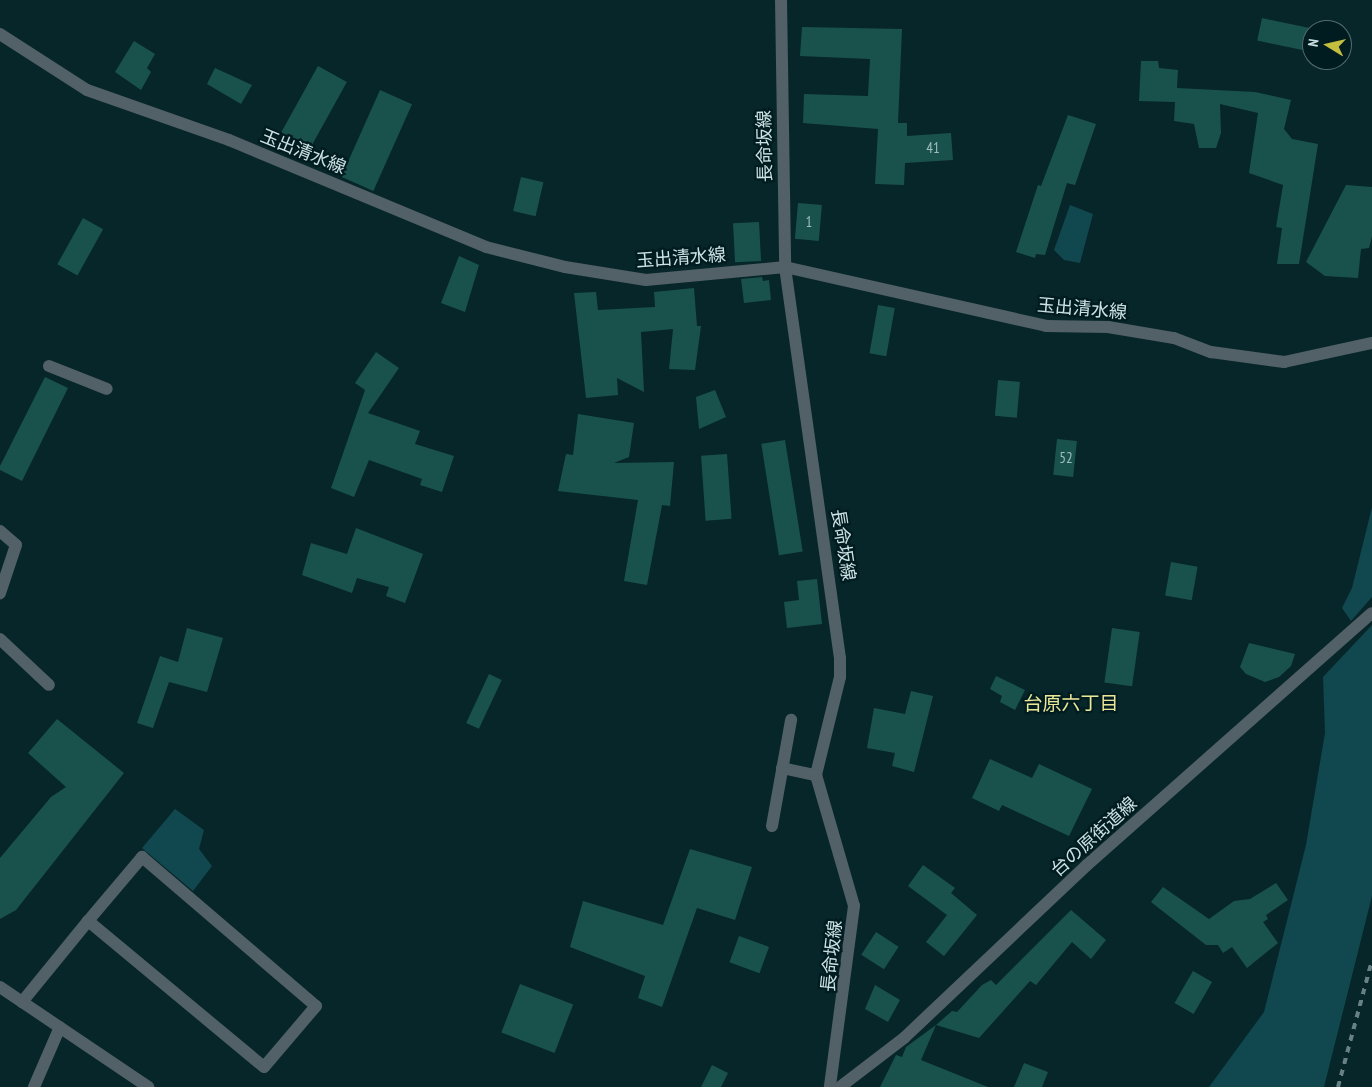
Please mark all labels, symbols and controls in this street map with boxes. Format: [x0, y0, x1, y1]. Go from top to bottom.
north arrow [1302, 20, 1352, 70]
text: N [1304, 38, 1323, 48]
street label: 長命坂線 [754, 110, 776, 182]
street label: 玉出清水線 [257, 125, 349, 179]
house number: 41 [926, 139, 940, 157]
house number: 1 [806, 213, 812, 231]
street label: 玉出清水線 [635, 244, 727, 272]
street label: 玉出清水線 [1036, 294, 1128, 324]
house number: 52 [1059, 449, 1073, 467]
street label: 長命坂線 [827, 508, 859, 582]
district label: 台原六丁目 [1024, 693, 1118, 715]
street label: 台の原街道線 [1047, 793, 1141, 881]
street label: 長命坂線 [817, 919, 847, 993]

